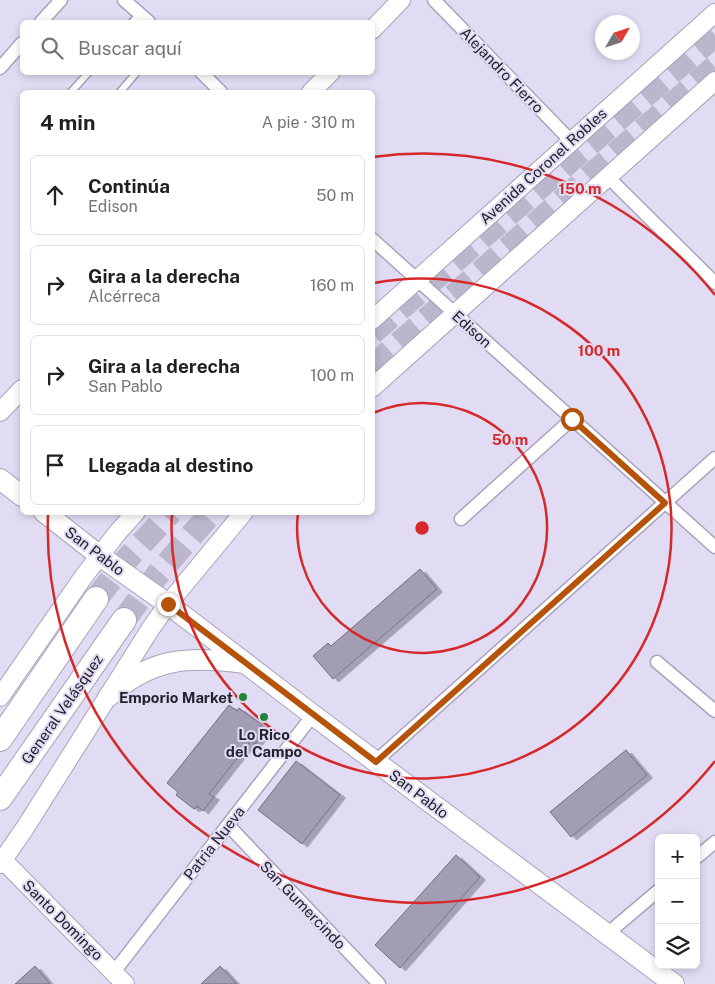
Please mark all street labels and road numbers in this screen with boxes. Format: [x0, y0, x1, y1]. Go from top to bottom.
street label: Alejandro Fierro [457, 24, 547, 116]
street label: Avenida Coronel Robles [476, 105, 610, 227]
street label: Edison [449, 307, 495, 351]
street label: San Pablo [62, 523, 128, 579]
street label: General Velásquez [18, 651, 106, 767]
street label: San Pablo [386, 766, 452, 822]
street label: Patria Nueva [180, 803, 248, 883]
street label: San Gumercindo [257, 858, 349, 952]
street label: Santo Domingo [19, 876, 107, 964]

